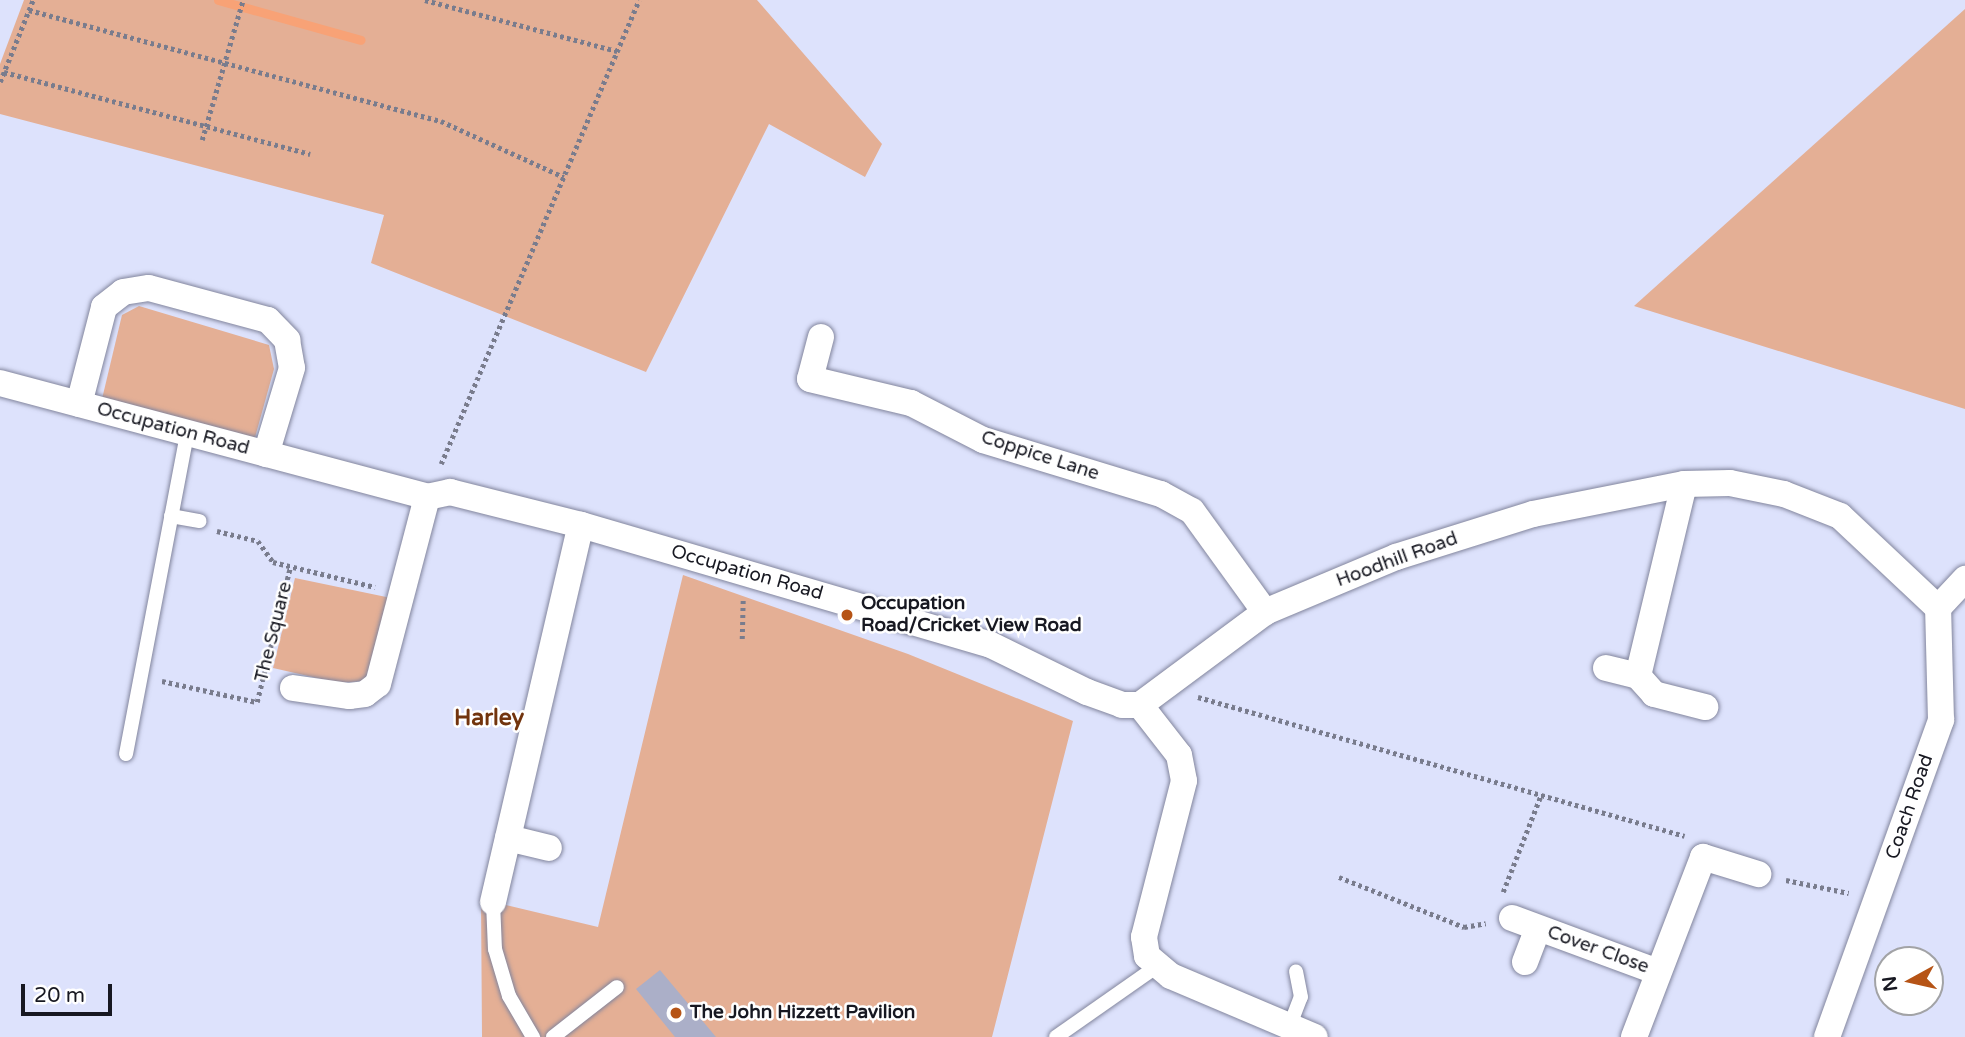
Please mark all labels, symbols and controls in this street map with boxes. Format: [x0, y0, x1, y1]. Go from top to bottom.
street label: Occupation Road [94, 398, 252, 460]
street label: Coppice Lane [978, 426, 1102, 486]
street label: Hoodhill Road [1333, 527, 1461, 593]
street label: Occupation Road [668, 540, 826, 606]
street label: The Square [251, 580, 297, 684]
place label: Occupation Road/Cricket View Road [861, 593, 1082, 637]
marker: Occupation Road/Cricket View Road [839, 607, 855, 623]
district label: Harley [454, 704, 524, 732]
street label: Coach Road [1881, 752, 1939, 862]
street label: Cover Close [1544, 921, 1652, 979]
north arrow [1874, 946, 1944, 1016]
scale bar [24, 970, 116, 1014]
text: N [1878, 975, 1902, 993]
text: 20 m [34, 983, 85, 1008]
place label: The John Hizzett Pavilion [690, 1002, 915, 1024]
marker: The John Hizzett Pavilion [668, 1005, 684, 1021]

